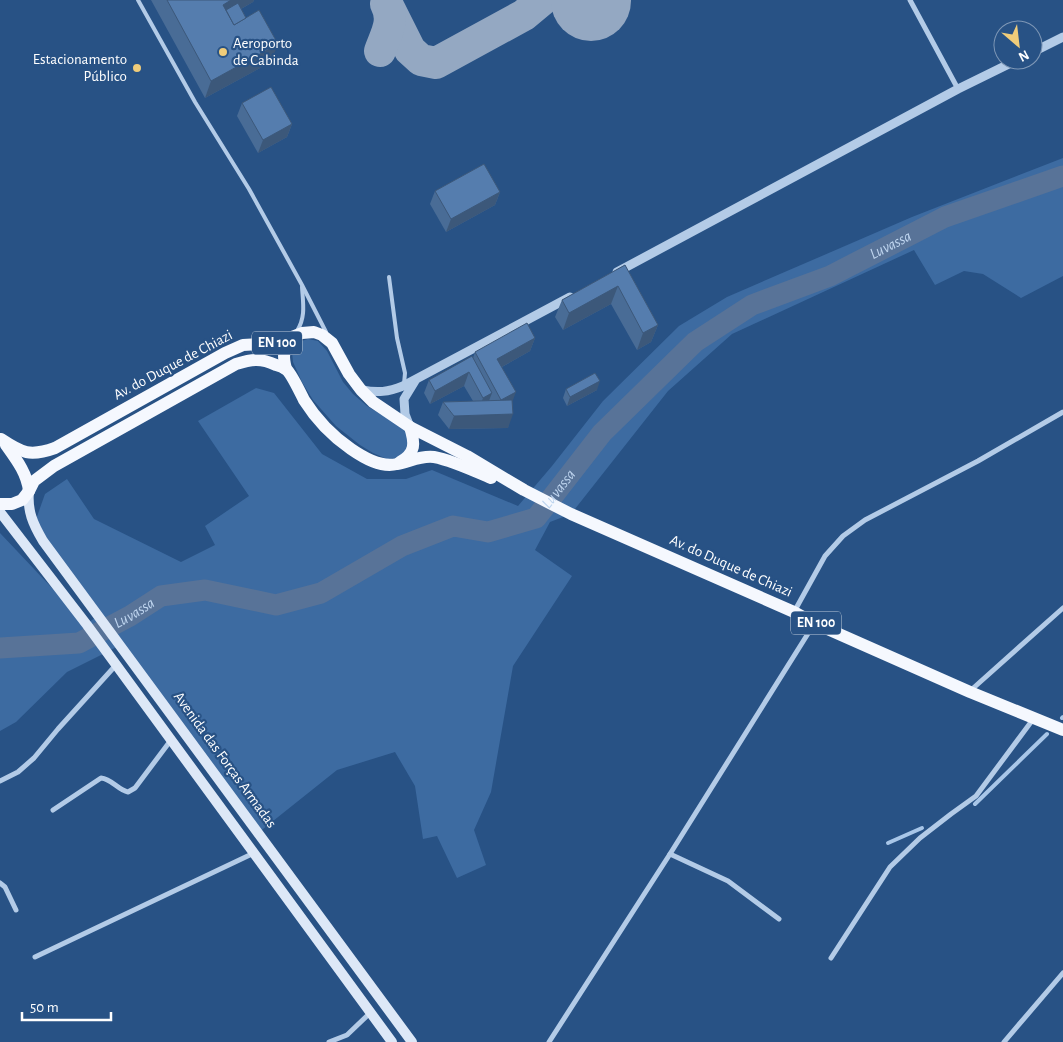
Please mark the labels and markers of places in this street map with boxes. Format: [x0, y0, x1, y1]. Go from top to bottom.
place label: Aeroporto de Cabinda [233, 36, 299, 68]
marker: Aeroporto de Cabinda [217, 46, 229, 58]
place label: Estacionamento Público [33, 52, 127, 84]
marker: Estacionamento Público [131, 62, 143, 74]

